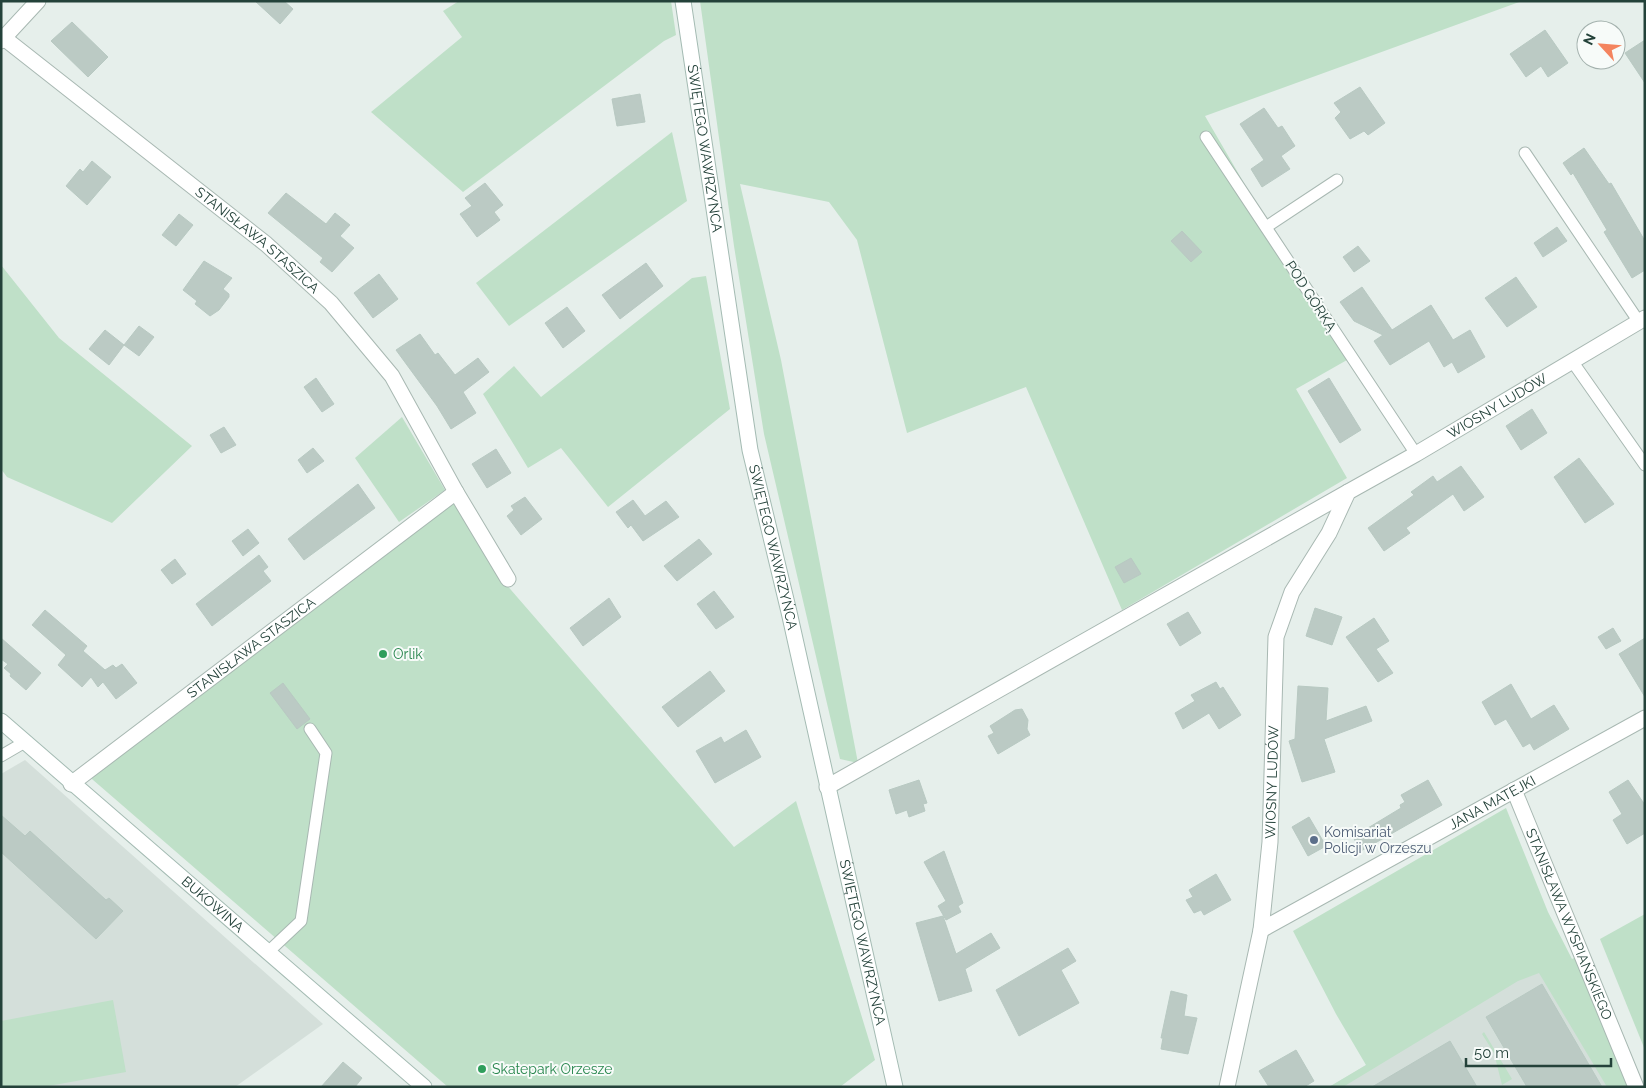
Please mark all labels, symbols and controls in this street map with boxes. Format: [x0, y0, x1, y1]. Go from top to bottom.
north arrow [1576, 20, 1626, 70]
text: N [1580, 31, 1599, 48]
street label: ŚWIĘTEGO WAWRZYŃCA [685, 63, 725, 234]
street label: STANISŁAWA STASZICA [192, 184, 323, 297]
street label: POD GÓRKĄ [1282, 257, 1341, 335]
street label: WIOSNY LUDÓW [1444, 370, 1550, 442]
street label: ŚWIĘTEGO WAWRZYŃCA [746, 463, 801, 632]
street label: STANISŁAWA STASZICA [184, 593, 319, 701]
place label: Orlik [393, 646, 423, 662]
marker: Orlik [377, 648, 389, 660]
street label: WIOSNY LUDÓW [1262, 725, 1281, 839]
street label: JANA MATEJKI [1446, 772, 1538, 833]
place label: Komisariat Policji w Orzeszu [1324, 824, 1432, 856]
street label: STANISŁAWA WYSPIAŃSKIEGO [1523, 826, 1616, 1022]
marker: Komisariat Policji w Orzeszu [1308, 834, 1320, 846]
street label: ŚWIĘTEGO WAWRZYŃCA [836, 858, 889, 1027]
street label: BUKOWINA [178, 873, 247, 936]
scale bar [1466, 1036, 1611, 1068]
text: 50 m [1474, 1044, 1509, 1062]
place label: Skatepark Orzesze [492, 1061, 612, 1077]
marker: Skatepark Orzesze [476, 1063, 488, 1075]

